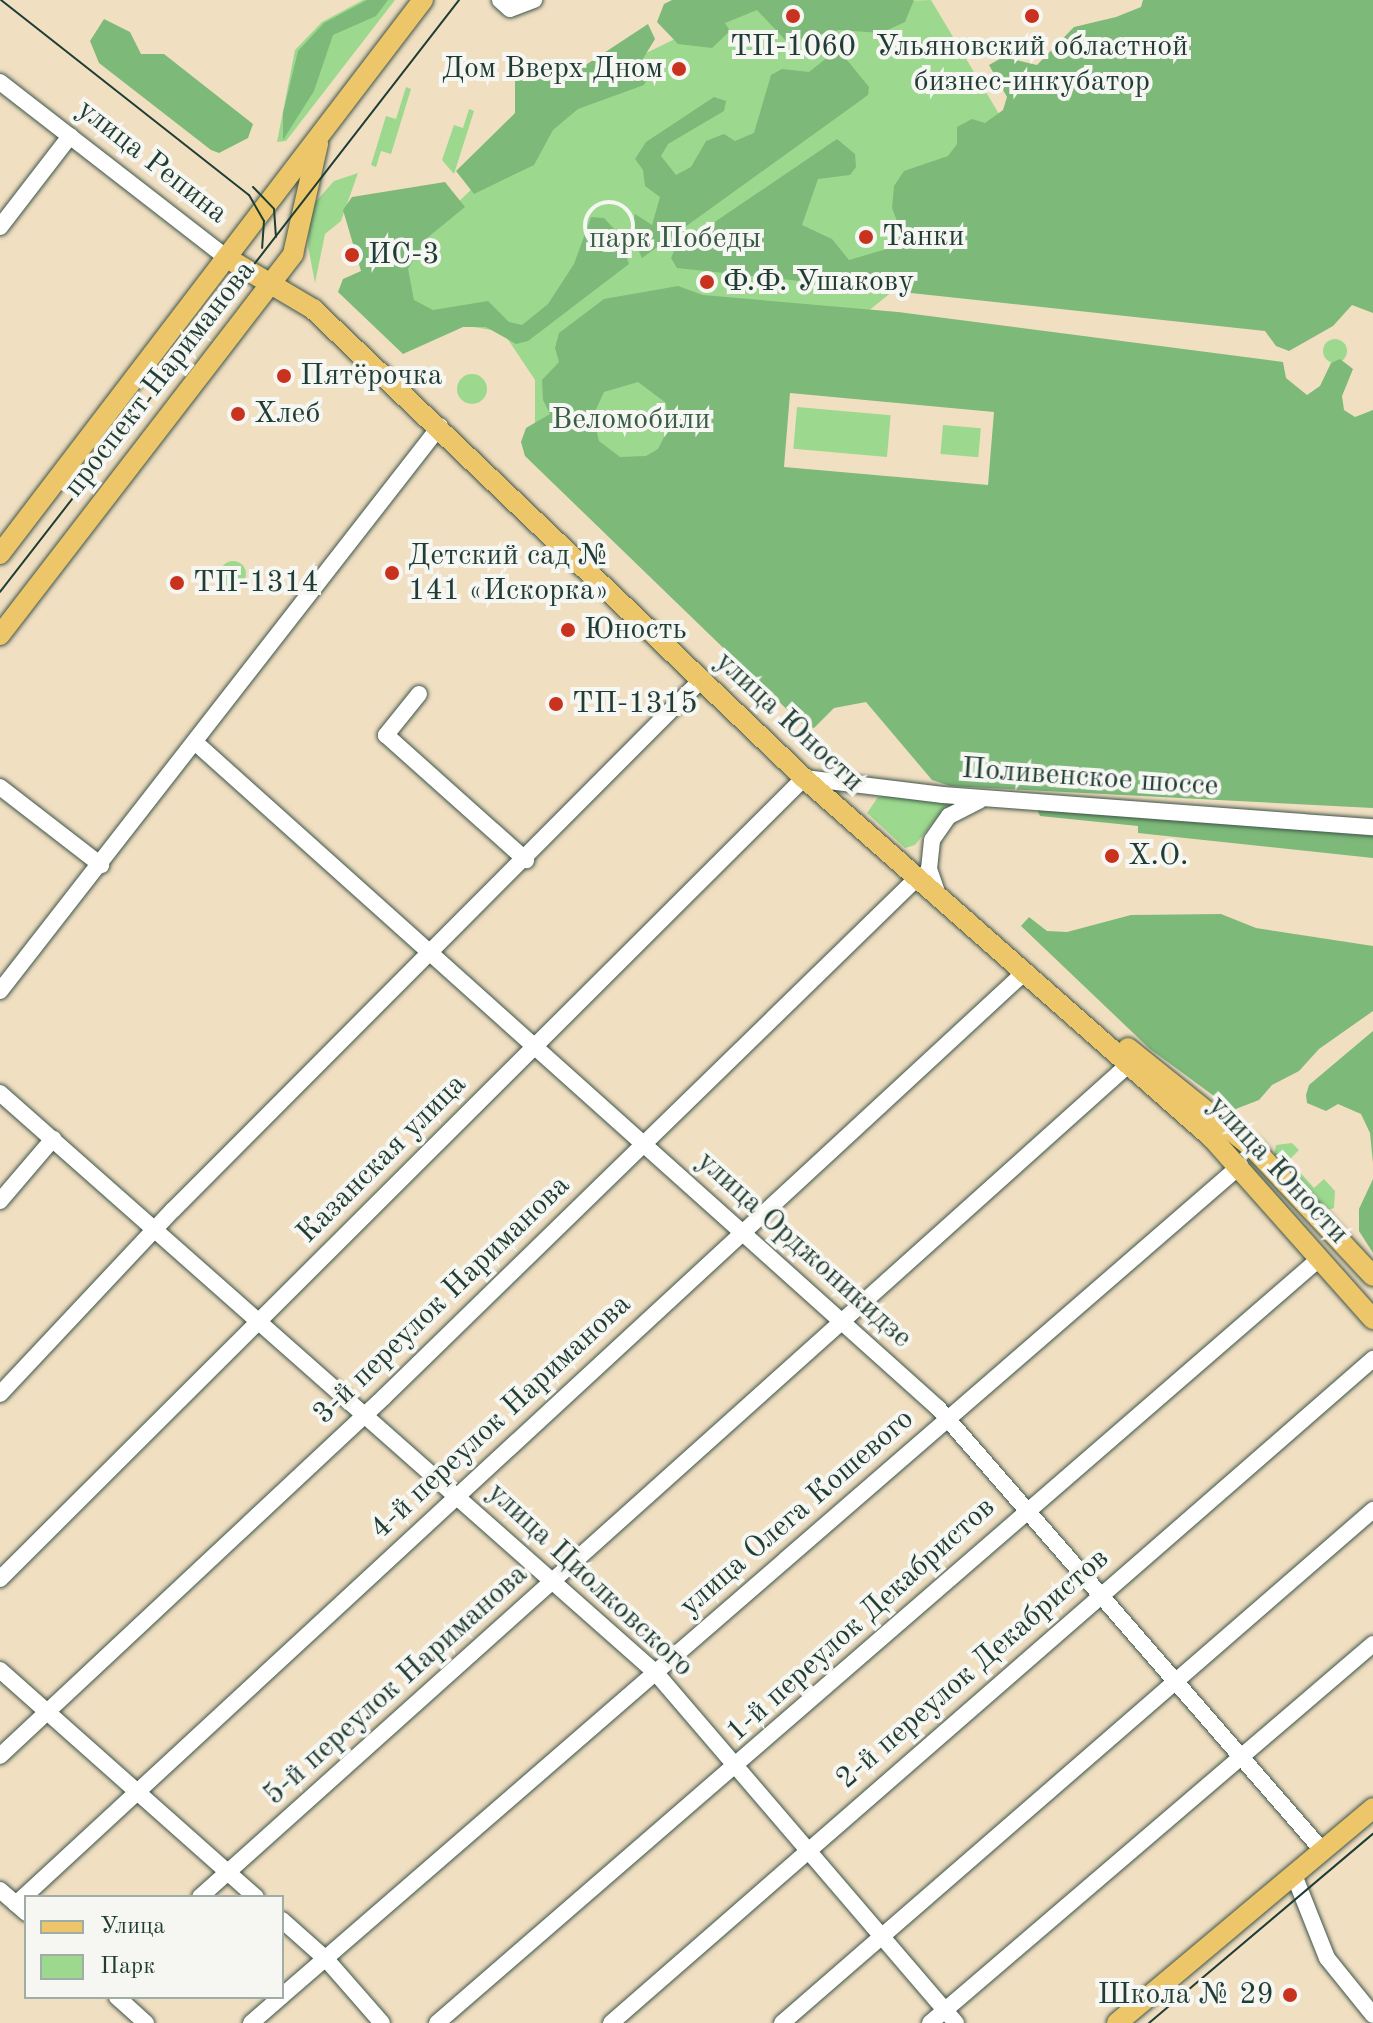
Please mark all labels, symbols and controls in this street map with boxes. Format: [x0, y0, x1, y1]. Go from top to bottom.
marker: ТП-1060 [784, 7, 802, 25]
marker: Ульяновский областной бизнес-инкубатор [1023, 7, 1041, 25]
place label: ТП-1060 [730, 29, 856, 65]
place label: Ульяновский областной бизнес-инкубатор [876, 29, 1188, 100]
place label: Дом Вверх Дном [442, 51, 663, 87]
marker: Дом Вверх Дном [670, 60, 688, 78]
street label: улица Репина [69, 92, 235, 232]
place label: Танки [882, 219, 964, 255]
park label: парк Победы [589, 221, 761, 257]
marker: Танки [857, 228, 875, 246]
place label: ИС-3 [368, 237, 440, 273]
marker: ИС-3 [343, 246, 361, 264]
street label: проспект Нариманова [56, 253, 264, 505]
place label: Ф.Ф. Ушакову [723, 264, 914, 300]
marker: Ф.Ф. Ушакову [698, 273, 716, 291]
place label: Пятёрочка [300, 358, 442, 394]
marker: Пятёрочка [275, 367, 293, 385]
place label: Хлеб [254, 396, 320, 432]
park label: Веломобили [552, 402, 710, 438]
marker: Хлеб [229, 405, 247, 423]
place label: Детский сад № 141 «Искорка» [408, 538, 610, 608]
marker: Детский сад № 141 «Искорка» [383, 564, 401, 582]
place label: ТП-1314 [193, 565, 319, 601]
marker: ТП-1314 [168, 574, 186, 592]
place label: Юность [584, 612, 687, 648]
marker: Юность [559, 621, 577, 639]
street label: улица Юности [707, 644, 871, 800]
place label: ТП-1315 [572, 686, 698, 722]
marker: ТП-1315 [547, 695, 565, 713]
street label: Поливенское шоссе [960, 751, 1220, 805]
place label: Х.О. [1128, 838, 1188, 874]
marker: Х.О. [1103, 847, 1121, 865]
street label: Казанская улица [290, 1067, 474, 1251]
street label: улица Юности [1200, 1088, 1356, 1252]
street label: улица Орджоникидзе [689, 1144, 919, 1356]
street label: 3-й переулок Нариманова [306, 1168, 578, 1432]
street label: 4-й переулок Нариманова [363, 1287, 639, 1547]
street label: улица Олега Кошевого [673, 1402, 921, 1624]
street label: улица Циолковского [479, 1475, 701, 1685]
street label: 1-й переулок Декабристов [719, 1490, 1003, 1750]
street label: 2-й переулок Декабристов [829, 1541, 1117, 1797]
street label: 5-й переулок Нариманова [256, 1557, 536, 1813]
legend [24, 1895, 284, 1999]
text: Улица [100, 1915, 165, 1939]
text: Парк [100, 1955, 155, 1979]
place label: Школа № 29 [1097, 1977, 1274, 2013]
marker: Школа № 29 [1281, 1986, 1299, 2004]

